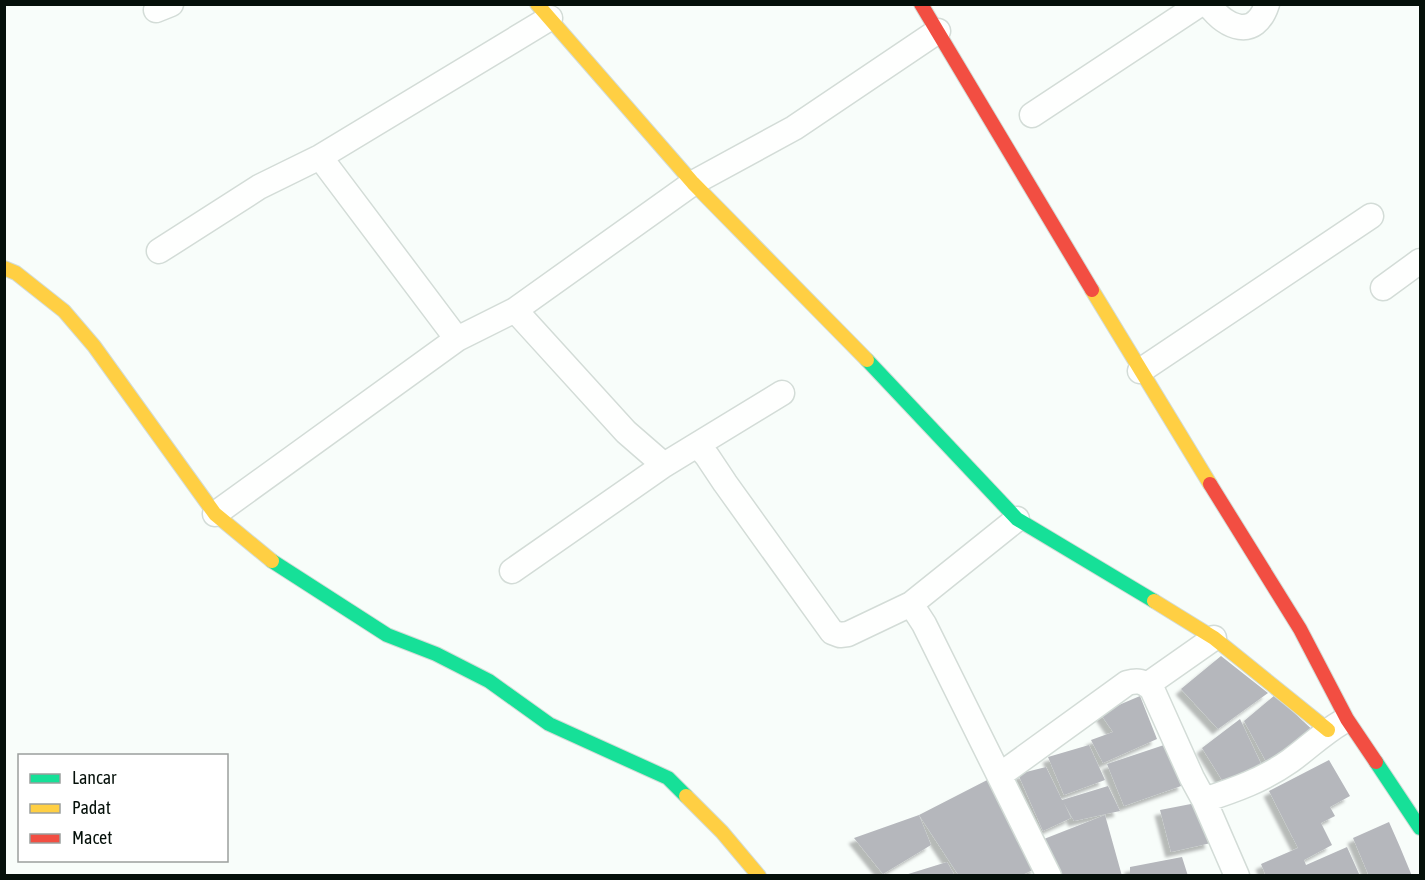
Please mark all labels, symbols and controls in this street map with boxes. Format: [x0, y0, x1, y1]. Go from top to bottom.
legend [18, 754, 228, 862]
text: Lancar [72, 767, 117, 788]
text: Padat [72, 797, 111, 818]
text: Macet [72, 827, 112, 848]

